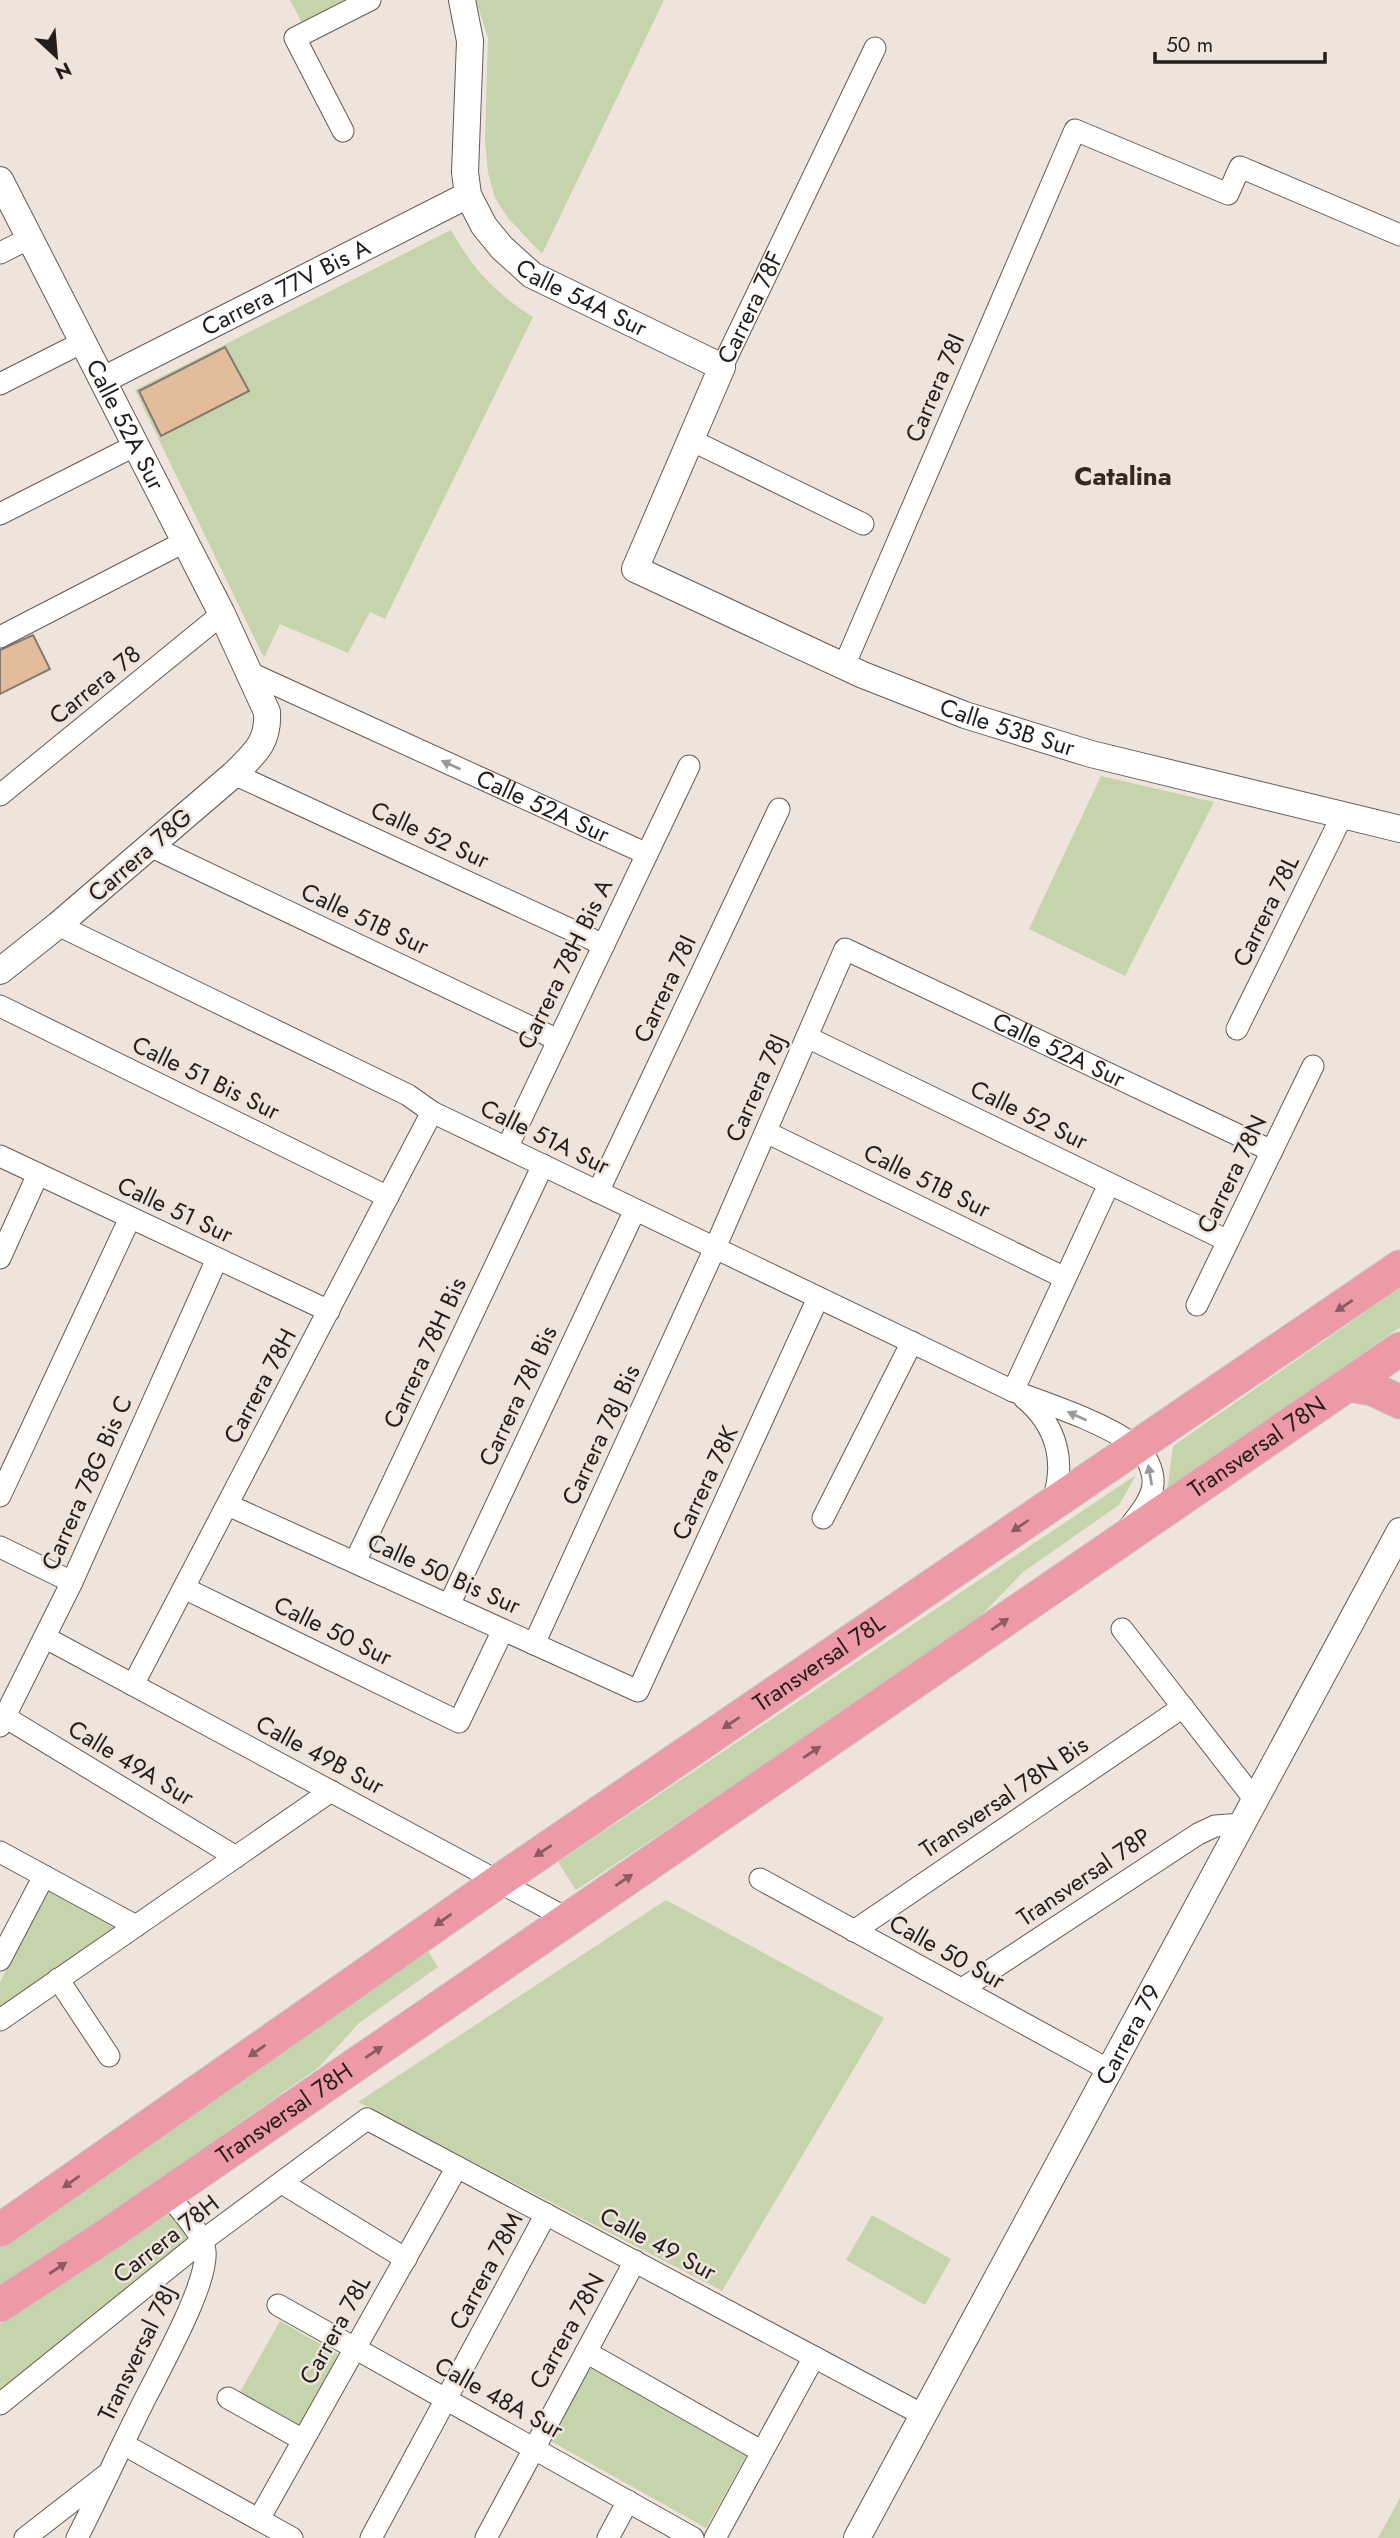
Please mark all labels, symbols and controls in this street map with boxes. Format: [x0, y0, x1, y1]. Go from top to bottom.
north arrow [21, 21, 91, 91]
scale bar [1155, 21, 1325, 65]
text: 50 m [1166, 30, 1213, 60]
text: N [51, 55, 76, 86]
street label: Carrera 77V Bis A [195, 229, 376, 344]
street label: Carrera 78F [708, 245, 792, 369]
street label: Calle 54A Sur [508, 250, 654, 345]
street label: Carrera 78I [896, 328, 973, 448]
street label: Calle 52A Sur [78, 353, 174, 497]
district label: Catalina [1074, 457, 1172, 495]
street label: Carrera 78 [41, 637, 148, 733]
street label: Calle 53B Sur [935, 689, 1080, 765]
one-way arrow [441, 759, 462, 770]
street label: Calle 52A Sur [471, 760, 616, 852]
street label: Calle 52 Sur [365, 792, 496, 878]
street label: Carrera 78G [80, 800, 199, 910]
street label: Carrera 78L [1224, 849, 1308, 972]
street label: Carrera 78H Bis A [508, 872, 621, 1055]
street label: Calle 51B Sur [296, 874, 436, 964]
street label: Carrera 78I [624, 929, 705, 1048]
street label: Calle 52A Sur [987, 1003, 1132, 1096]
street label: Calle 51 Bis Sur [126, 1027, 287, 1129]
street label: Carrera 78J [716, 1028, 795, 1147]
street label: Calle 52 Sur [964, 1071, 1095, 1158]
street label: Calle 51A Sur [475, 1090, 616, 1183]
street label: Carrera 78N [1188, 1109, 1275, 1239]
street label: Calle 51B Sur [858, 1135, 997, 1227]
street label: Calle 51 Sur [112, 1167, 240, 1252]
street label: Carrera 78H Bis [374, 1272, 475, 1434]
one-way arrow [1334, 1299, 1353, 1312]
street label: Carrera 78I Bis [470, 1320, 565, 1472]
street label: Carrera 78H [214, 1322, 305, 1450]
street label: Carrera 78J Bis [553, 1359, 648, 1511]
street label: Transversal 78N [1181, 1387, 1333, 1506]
street label: Carrera 78G Bis C [32, 1390, 141, 1576]
one-way arrow [1066, 1410, 1087, 1421]
street label: Carrera 78K [663, 1419, 747, 1546]
one-way arrow [1144, 1464, 1155, 1486]
one-way arrow [1011, 1519, 1029, 1533]
street label: Calle 50 Bis Sur [362, 1524, 527, 1623]
street label: Calle 50 Sur [268, 1587, 399, 1675]
street label: Transversal 78L [746, 1605, 892, 1720]
one-way arrow [990, 1617, 1010, 1630]
street label: Calle 49B Sur [250, 1706, 391, 1803]
street label: Calle 49A Sur [61, 1711, 202, 1814]
one-way arrow [721, 1717, 740, 1730]
street label: Transversal 78N Bis [912, 1727, 1095, 1866]
one-way arrow [803, 1745, 821, 1759]
street label: Transversal 78P [1010, 1819, 1158, 1934]
one-way arrow [533, 1845, 552, 1858]
one-way arrow [615, 1874, 634, 1887]
street label: Calle 50 Sur [883, 1905, 1012, 1998]
one-way arrow [434, 1913, 452, 1927]
street label: Carrera 79 [1087, 1978, 1170, 2091]
one-way arrow [248, 2044, 266, 2058]
one-way arrow [365, 2046, 384, 2059]
street label: Transversal 78H [209, 2054, 360, 2172]
one-way arrow [62, 2175, 80, 2189]
street label: Carrera 78H [105, 2186, 226, 2291]
street label: Calle 49 Sur [594, 2198, 723, 2289]
street label: Carrera 78M [440, 2206, 531, 2336]
one-way arrow [48, 2262, 67, 2275]
street label: Carrera 78N [520, 2266, 613, 2395]
street label: Carrera 78L [290, 2269, 379, 2391]
street label: Transversal 78J [89, 2279, 185, 2427]
street label: Calle 48A Sur [429, 2348, 571, 2448]

